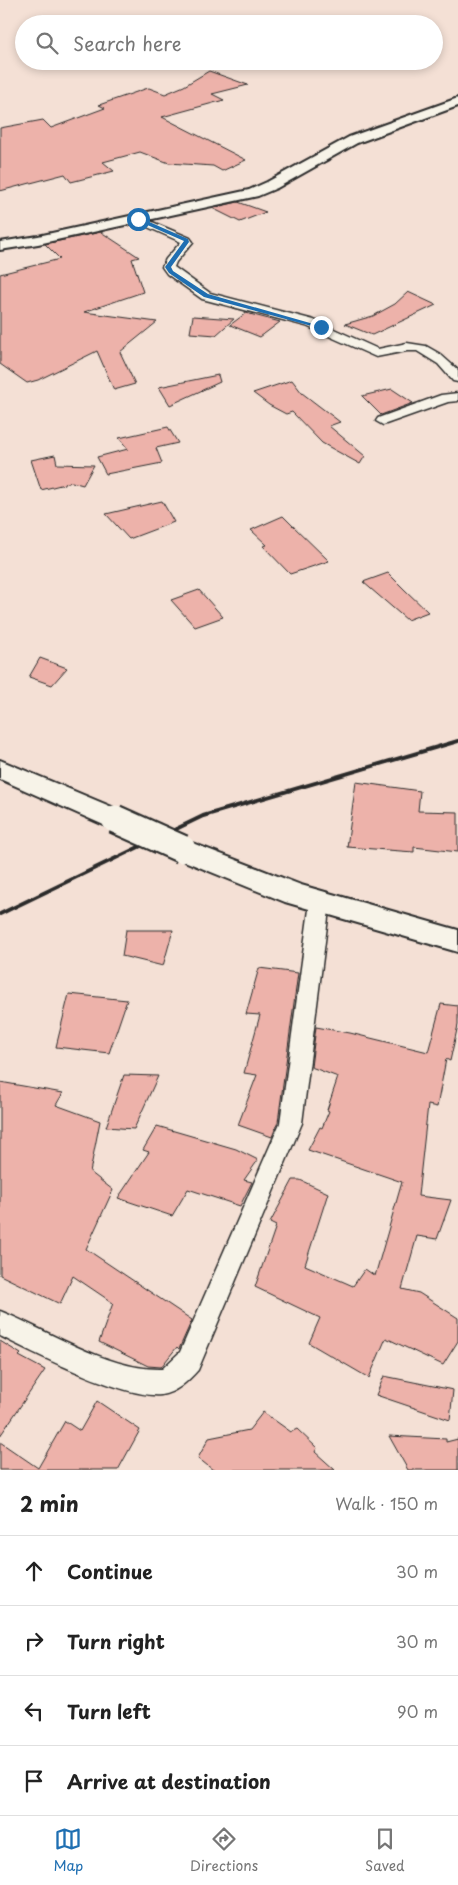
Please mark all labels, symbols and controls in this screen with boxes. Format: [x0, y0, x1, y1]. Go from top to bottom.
search box [15, 15, 443, 70]
icon: search [33, 29, 61, 57]
text: Search here [73, 29, 182, 57]
route start [127, 208, 150, 231]
route end [310, 316, 333, 339]
text: 2 min [20, 1487, 79, 1519]
text: Walk · 150 m [335, 1491, 438, 1515]
icon: ahead [20, 1557, 48, 1585]
text: Continue [67, 1557, 153, 1585]
text: 30 m [396, 1559, 438, 1583]
icon: right [20, 1627, 48, 1655]
text: Turn right [67, 1627, 165, 1655]
text: 30 m [396, 1629, 438, 1653]
icon: left [20, 1697, 48, 1725]
text: Turn left [67, 1697, 151, 1725]
text: 90 m [397, 1699, 438, 1723]
icon: arrive [20, 1767, 48, 1795]
text: Arrive at destination [67, 1767, 271, 1795]
tab: Map [53, 1825, 83, 1876]
tab: Directions [190, 1825, 258, 1876]
tab: Saved [365, 1825, 405, 1876]

